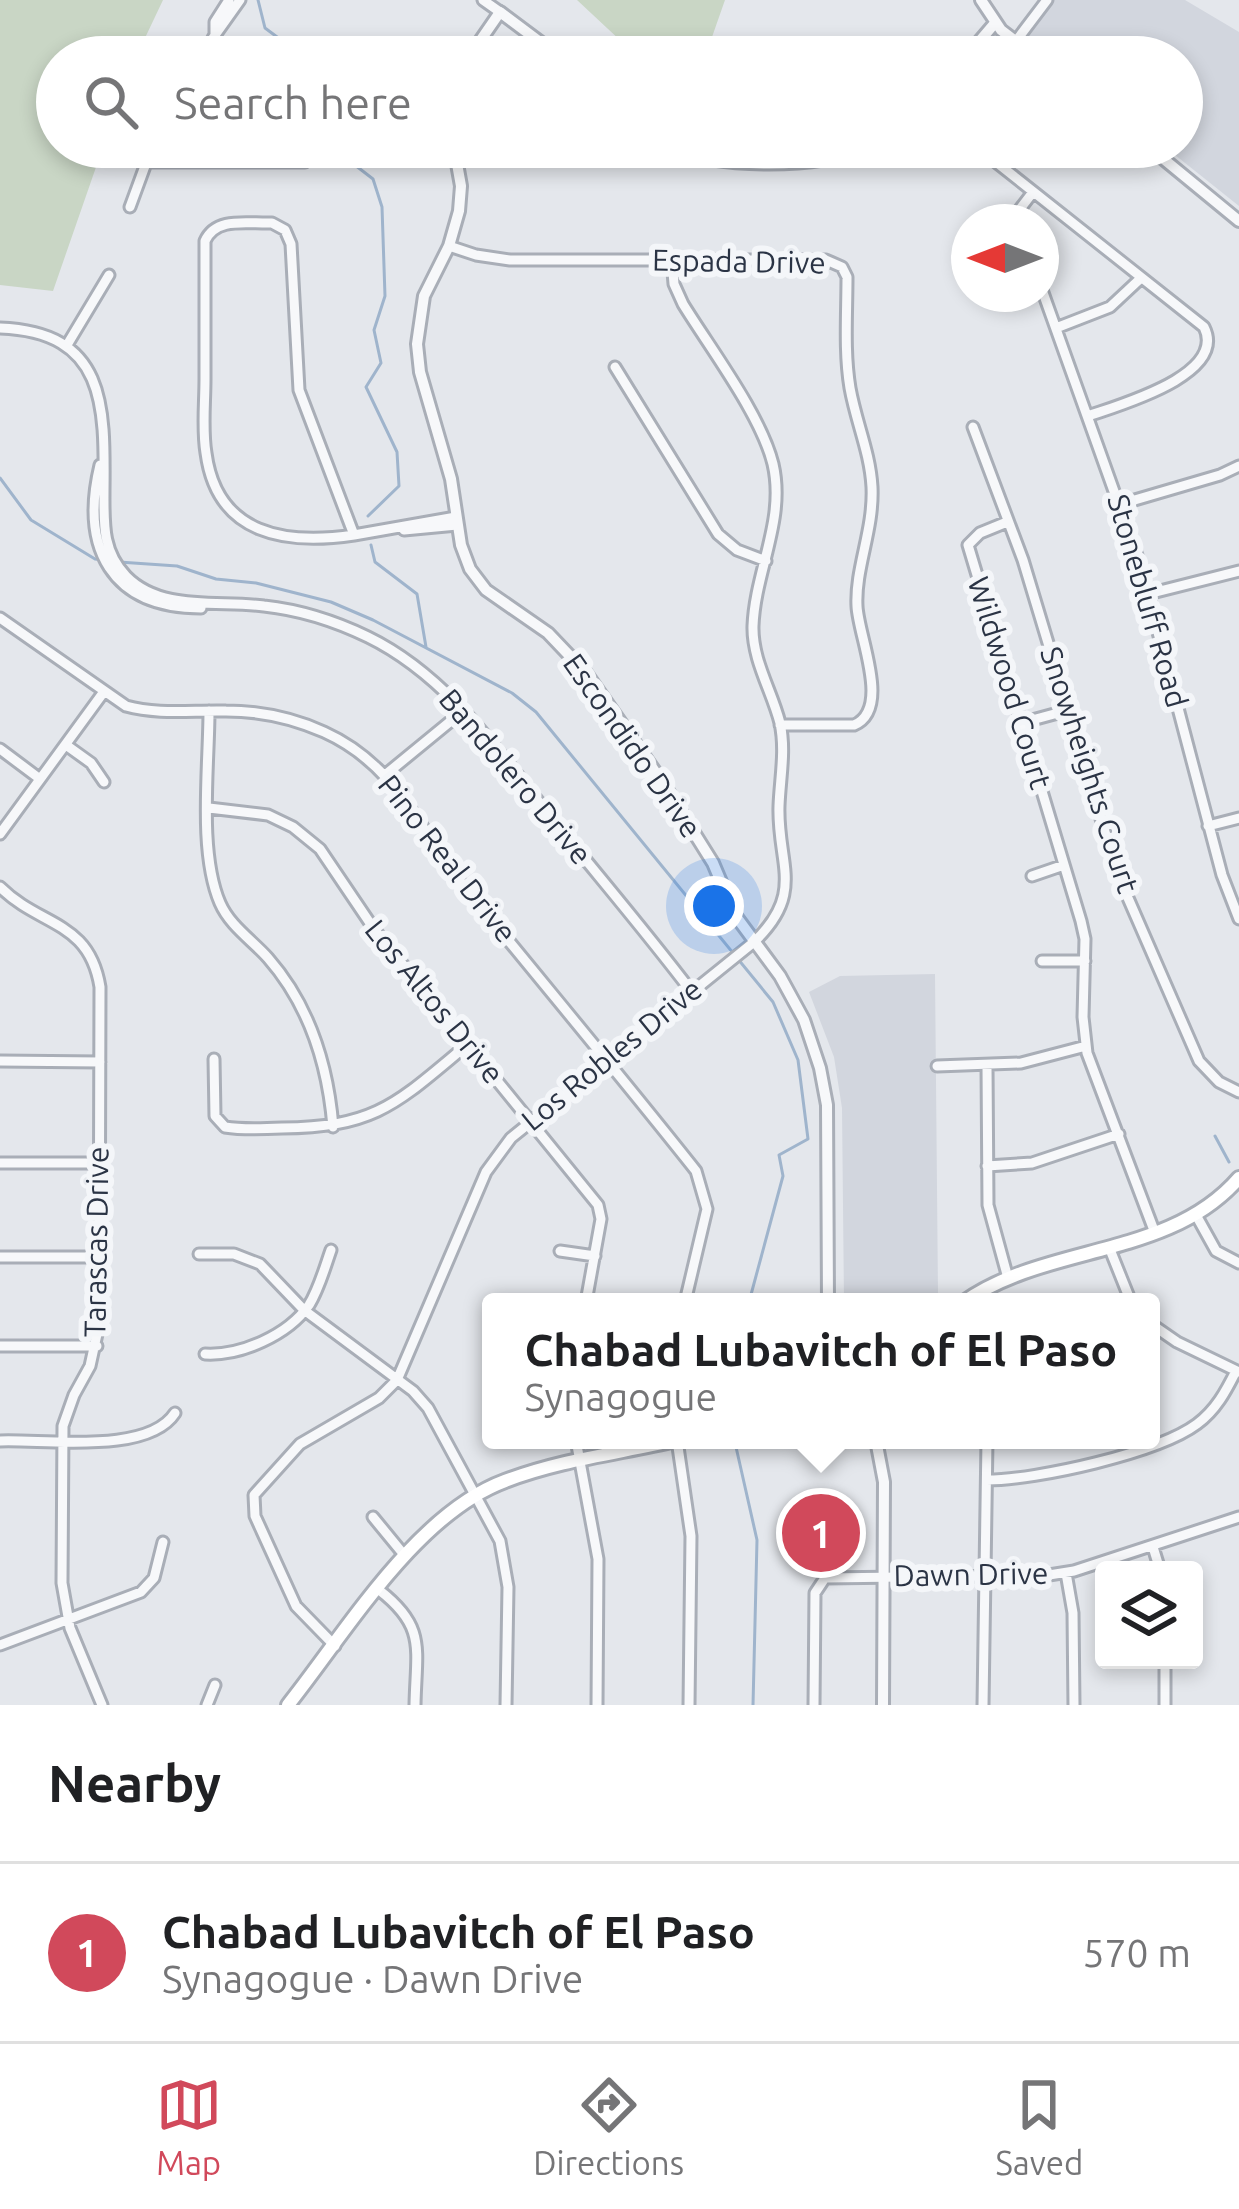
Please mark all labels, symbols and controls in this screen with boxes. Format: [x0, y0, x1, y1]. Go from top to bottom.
search box [36, 36, 1203, 168]
icon: search [78, 69, 144, 135]
text: Search here [174, 77, 412, 128]
north arrow [951, 204, 1059, 312]
street label: Espada Drive [652, 242, 826, 280]
street label: Stonebluff Road [1101, 490, 1195, 711]
street label: Wildwood Court [962, 573, 1058, 793]
street label: Snowheights Court [1034, 642, 1146, 897]
street label: Escondido Drive [557, 647, 709, 844]
street label: Bandolero Drive [433, 682, 599, 871]
street label: Pino Real Drive [372, 768, 524, 949]
your location [684, 876, 744, 936]
street label: Los Altos Drive [359, 913, 511, 1090]
street label: Los Robles Drive [515, 971, 708, 1137]
street label: Tarascas Drive [77, 1146, 115, 1338]
popup [482, 1293, 1160, 1449]
text: Chabad Lubavitch of El Paso [525, 1324, 1117, 1375]
text: Synagogue [525, 1375, 717, 1418]
pin: 1 [782, 1488, 860, 1578]
street label: Dawn Drive [893, 1556, 1049, 1592]
map controls [1095, 1561, 1203, 1669]
button: layers [1095, 1561, 1203, 1669]
text: Nearby [48, 1754, 221, 1812]
text: Chabad Lubavitch of El Paso [162, 1906, 755, 1957]
text: 1 [76, 1931, 98, 1974]
text: 570 m [1082, 1931, 1191, 1974]
text: Synagogue · Dawn Drive [162, 1957, 583, 2000]
tab: Map [156, 2072, 222, 2181]
tab: Directions [533, 2072, 684, 2181]
tab: Saved [995, 2072, 1083, 2181]

